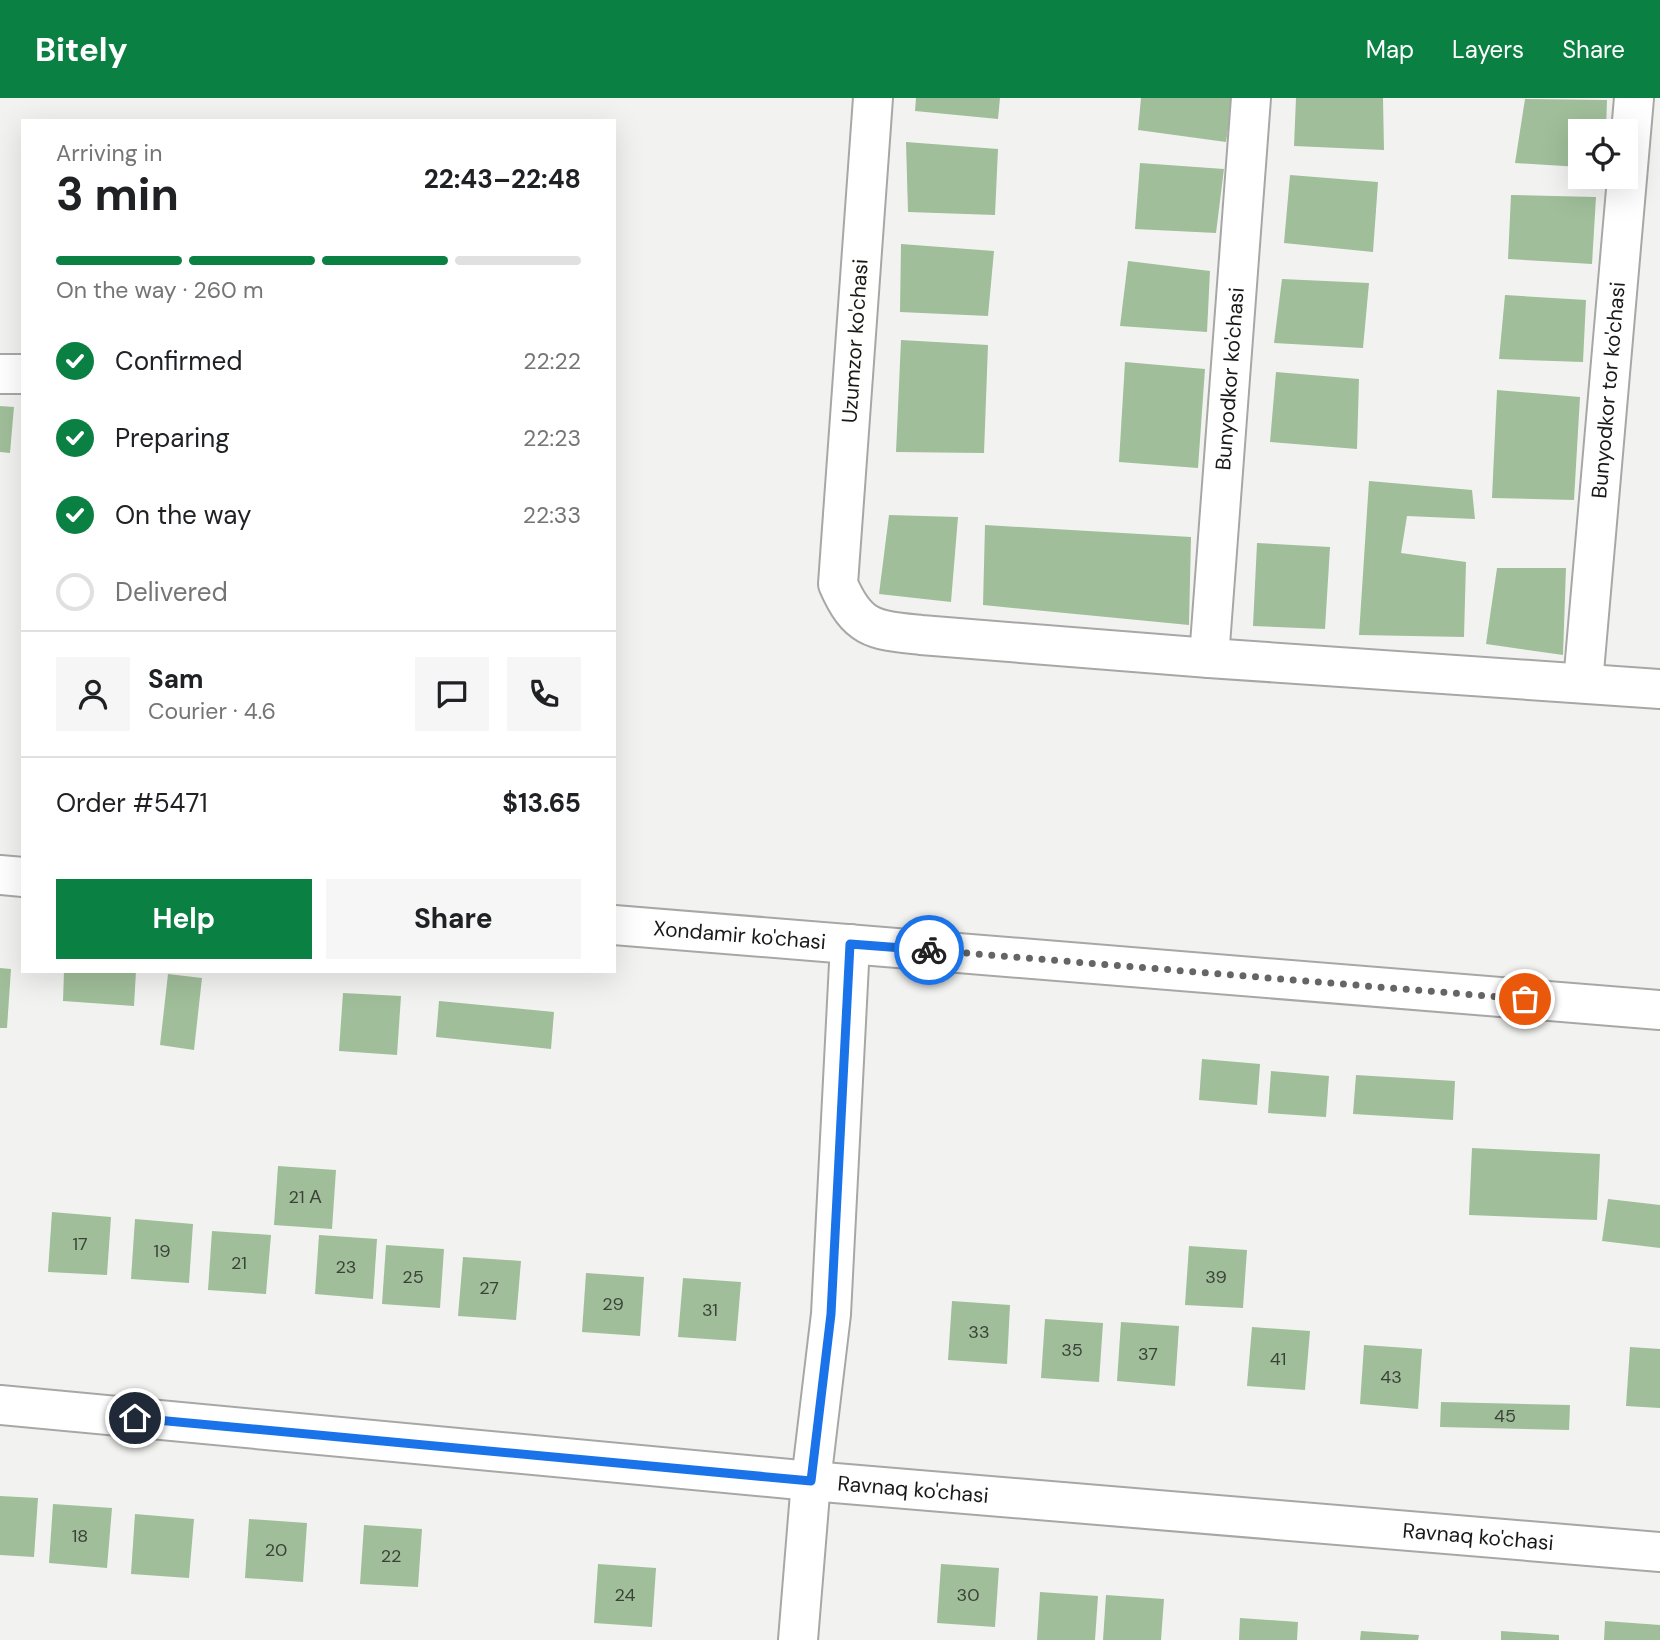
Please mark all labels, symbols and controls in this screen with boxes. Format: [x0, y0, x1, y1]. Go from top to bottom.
text: Bitely [35, 28, 128, 71]
text: Map [1366, 34, 1414, 65]
text: Layers [1452, 34, 1524, 65]
text: Share [1562, 34, 1625, 65]
map controls [1568, 119, 1638, 189]
button: locate [1568, 119, 1638, 189]
text: Arriving in [56, 138, 162, 168]
text: 22:43–22:48 [424, 162, 581, 196]
text: 3 min [56, 164, 179, 224]
street label: Uzumzor ko'chasi [835, 258, 875, 424]
text: On the way · 260 m [56, 275, 263, 305]
street label: Bunyodkor tor ko'chasi [1585, 281, 1632, 500]
street label: Bunyodkor ko'chasi [1209, 286, 1251, 471]
icon: check [56, 342, 94, 380]
text: Confirmed [115, 344, 242, 378]
text: 22:22 [523, 346, 581, 376]
icon: check [56, 419, 94, 457]
text: Preparing [115, 421, 230, 455]
text: 22:23 [523, 423, 581, 453]
icon: check [56, 496, 94, 534]
text: On the way [115, 498, 251, 532]
text: 22:33 [523, 500, 581, 530]
text: Delivered [115, 575, 228, 609]
button: person [56, 657, 130, 731]
button: chat [415, 657, 489, 731]
button: phone [507, 657, 581, 731]
text: Sam [148, 662, 203, 696]
text: Courier · 4.6 [148, 696, 276, 726]
text: Order #5471 [56, 786, 208, 820]
text: $13.65 [502, 786, 581, 820]
button: Help [56, 879, 312, 959]
button: Share [326, 879, 581, 959]
street label: Xondamir ko'chasi [652, 914, 827, 956]
courier [894, 915, 964, 985]
icon: bike [910, 931, 948, 969]
pin [1495, 969, 1555, 1029]
icon: bag [1506, 980, 1544, 1018]
house number: 21 А [289, 1185, 321, 1209]
house number: 17 [72, 1232, 88, 1256]
house number: 19 [154, 1239, 170, 1263]
house number: 21 [231, 1251, 247, 1275]
house number: 23 [335, 1255, 357, 1279]
house number: 25 [402, 1265, 424, 1289]
house number: 39 [1205, 1265, 1227, 1289]
house number: 27 [479, 1276, 499, 1300]
house number: 29 [602, 1292, 624, 1316]
house number: 31 [702, 1298, 718, 1322]
house number: 33 [968, 1320, 990, 1344]
house number: 35 [1061, 1338, 1083, 1362]
house number: 37 [1138, 1342, 1158, 1366]
house number: 41 [1270, 1347, 1286, 1371]
house number: 43 [1380, 1365, 1402, 1389]
pin [105, 1388, 165, 1448]
icon: home [116, 1399, 154, 1437]
house number: 45 [1494, 1404, 1516, 1428]
street label: Ravnaq ko'chasi [836, 1469, 990, 1510]
street label: Ravnaq ko'chasi [1401, 1517, 1555, 1557]
house number: 18 [72, 1524, 88, 1548]
house number: 20 [265, 1538, 287, 1562]
house number: 22 [381, 1544, 401, 1568]
house number: 24 [615, 1583, 636, 1607]
house number: 30 [957, 1583, 979, 1607]

